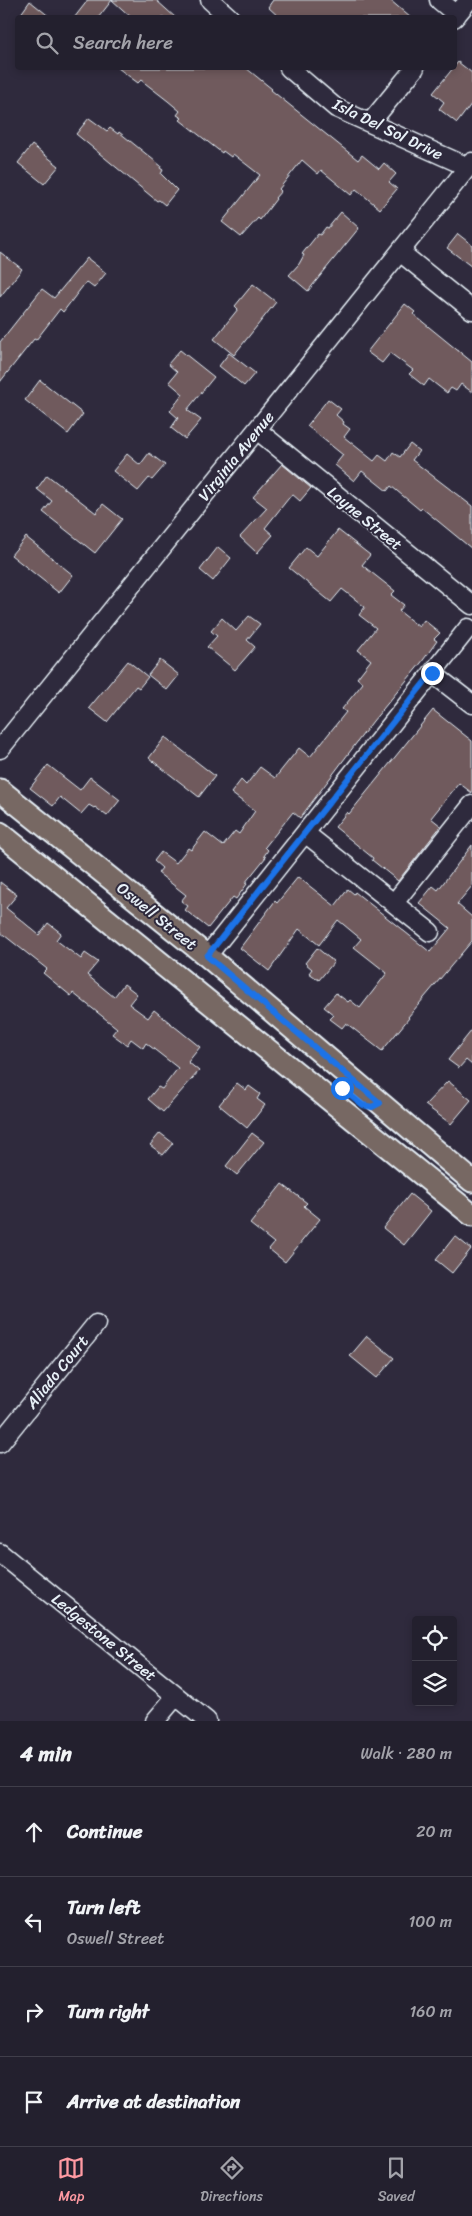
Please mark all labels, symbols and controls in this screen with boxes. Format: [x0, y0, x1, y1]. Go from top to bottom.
search box [15, 15, 457, 70]
text: Search here [73, 26, 173, 59]
icon: search [33, 29, 61, 57]
street label: Isla Del Sol Drive [327, 89, 448, 168]
street label: Virginia Avenue [190, 404, 282, 508]
street label: Layne Street [321, 478, 409, 558]
route end [421, 662, 444, 685]
street label: Oswell Street [110, 874, 204, 958]
route start [331, 1077, 354, 1100]
street label: Aliado Court [17, 1329, 96, 1416]
street label: Ledgestone Street [45, 1585, 163, 1689]
map controls [412, 1616, 457, 1706]
button: locate [412, 1616, 457, 1661]
button: layers [412, 1661, 457, 1706]
text: 4 min [20, 1735, 72, 1773]
text: Walk · 280 m [361, 1739, 452, 1768]
text: Continue [67, 1815, 143, 1848]
text: 20 m [416, 1817, 452, 1846]
icon: ahead [20, 1818, 48, 1846]
text: Turn left [67, 1891, 140, 1924]
text: 100 m [408, 1907, 452, 1936]
icon: left [20, 1908, 48, 1936]
text: Oswell Street [67, 1924, 164, 1953]
text: Turn right [67, 1995, 149, 2028]
text: 160 m [409, 1997, 452, 2026]
icon: right [20, 1998, 48, 2026]
text: Arrive at destination [67, 2085, 240, 2118]
icon: arrive [20, 2088, 48, 2116]
tab: Map [57, 2154, 85, 2209]
tab: Directions [200, 2154, 263, 2209]
tab: Saved [378, 2154, 415, 2209]

